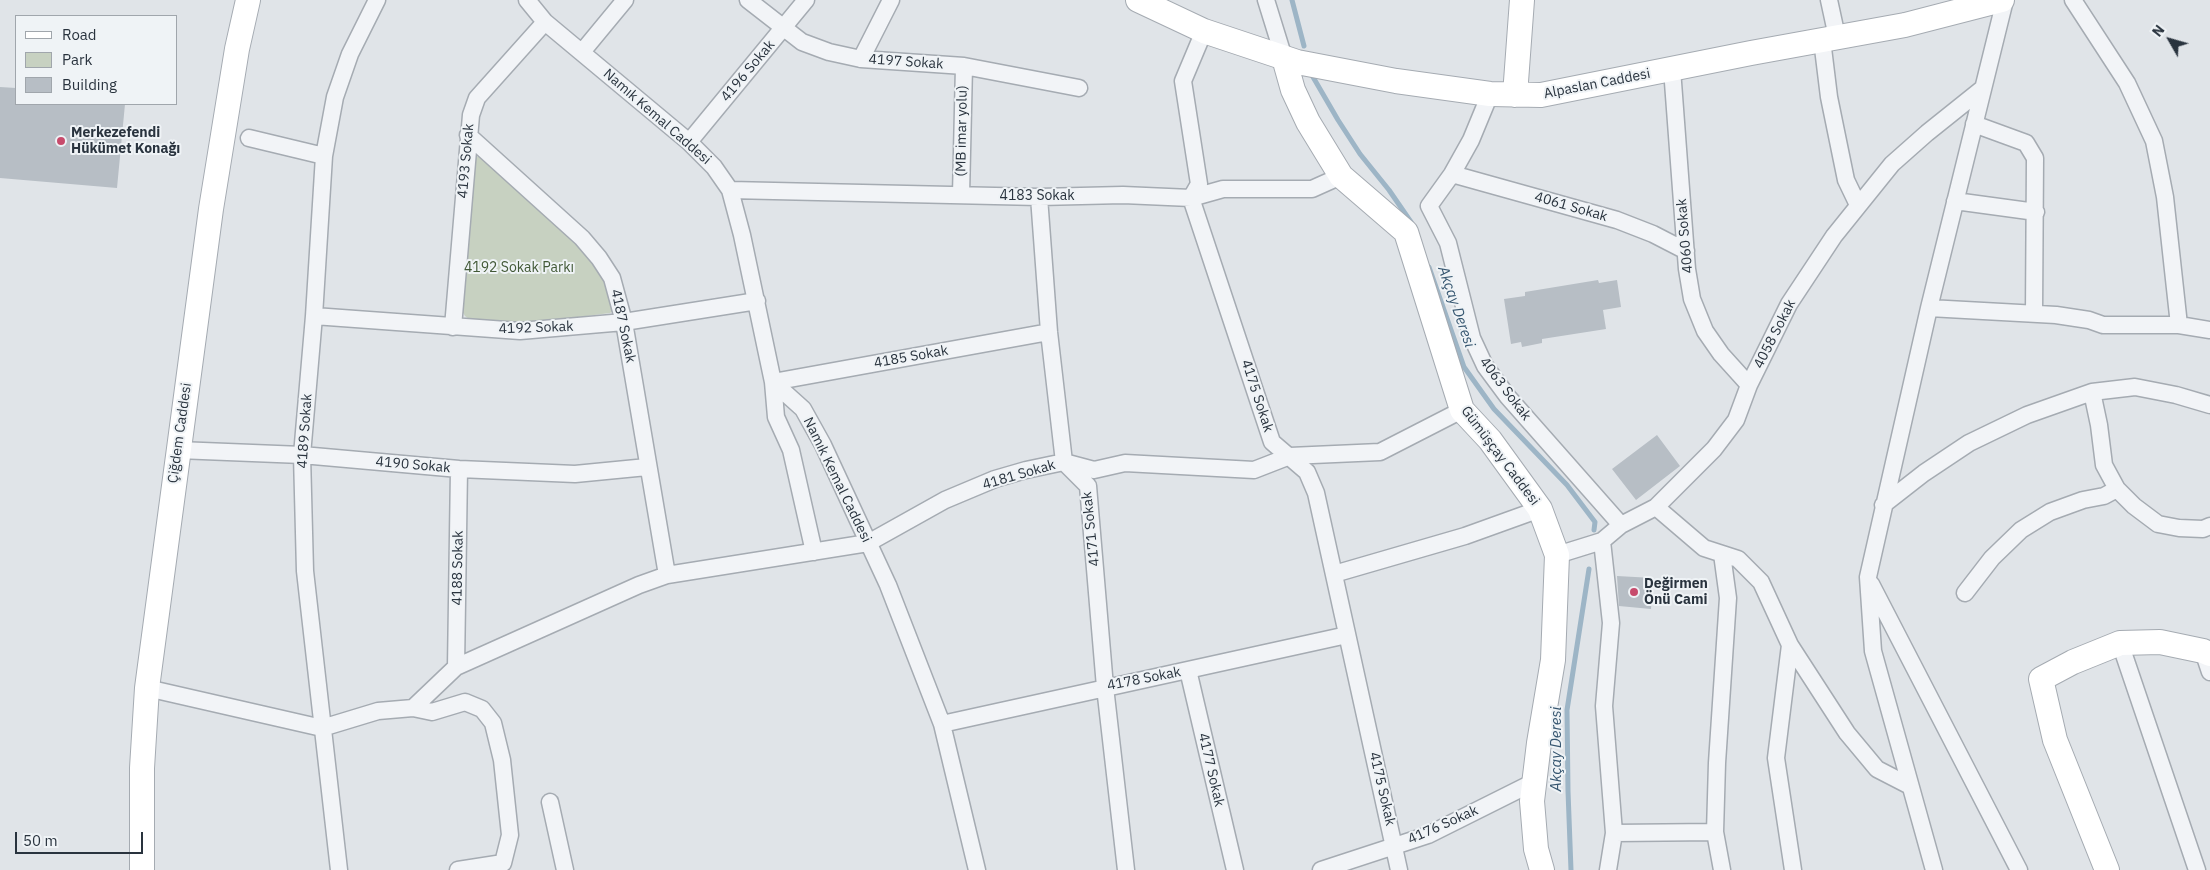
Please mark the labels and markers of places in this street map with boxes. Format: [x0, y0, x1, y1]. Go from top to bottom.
place label: Merkezefendi Hükümet Konağı [71, 125, 180, 158]
marker: Merkezefendi Hükümet Konağı [55, 135, 67, 147]
place label: Değirmen Önü Cami [1644, 576, 1708, 608]
marker: Değirmen Önü Cami [1628, 586, 1640, 598]

